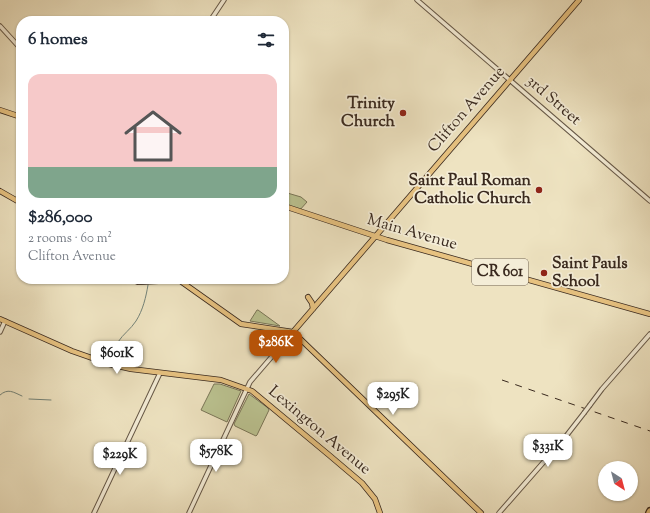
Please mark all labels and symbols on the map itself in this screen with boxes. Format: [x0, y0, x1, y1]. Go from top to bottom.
street label: Clifton Avenue [423, 62, 511, 158]
street label: 3rd Street [521, 71, 586, 132]
place label: Trinity Church [341, 93, 396, 134]
marker: Trinity Church [398, 108, 408, 118]
place label: Saint Paul Roman Catholic Church [408, 170, 532, 211]
marker: Saint Paul Roman Catholic Church [534, 185, 544, 195]
street label: Main Avenue [364, 209, 460, 257]
place label: Saint Pauls School [552, 253, 628, 294]
road number: CR 601 [472, 259, 528, 285]
marker: Saint Pauls School [539, 268, 549, 278]
pin: $286K [248, 330, 304, 364]
pin: $601K [89, 341, 145, 375]
street label: Lexington Avenue [263, 381, 375, 481]
pin: $295K [365, 382, 421, 416]
pin: $331K [520, 434, 576, 468]
pin: $578K [188, 439, 244, 473]
pin: $229K [92, 442, 148, 476]
north arrow [598, 461, 638, 501]

